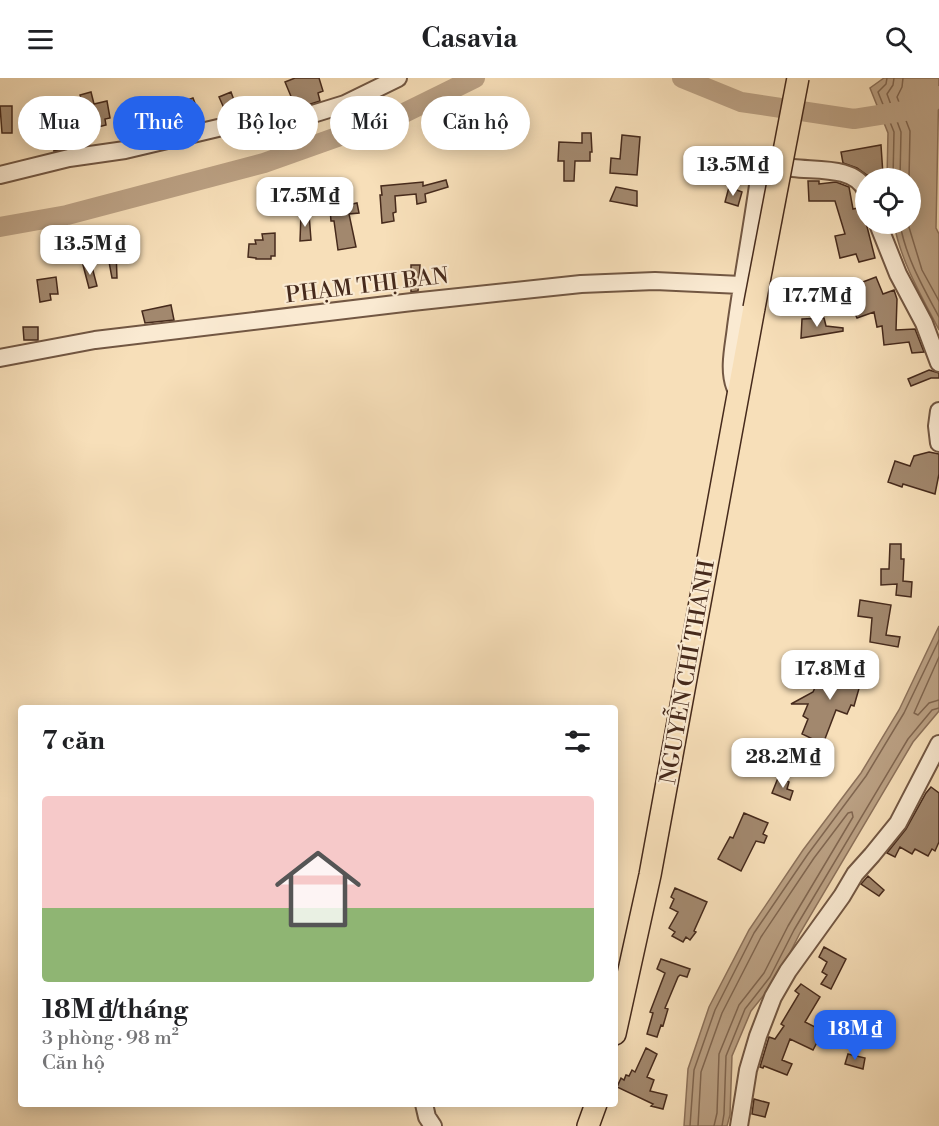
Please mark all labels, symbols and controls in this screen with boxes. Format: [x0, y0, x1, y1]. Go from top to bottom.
text: Casavia [421, 22, 518, 56]
icon: menu [24, 23, 57, 56]
icon: search [882, 23, 915, 56]
chip: Mua [18, 96, 101, 150]
chip: Thuê [113, 96, 205, 150]
chip: Bộ lọc [217, 96, 318, 150]
chip: Mới [330, 96, 409, 150]
chip: Căn hộ [421, 96, 530, 150]
pin: 13.5M ₫ [678, 146, 788, 197]
text: 13.5M ₫ [697, 153, 769, 178]
map controls [855, 168, 921, 234]
button: locate [855, 168, 921, 234]
pin: 17.5M ₫ [250, 177, 360, 228]
text: 17.5M ₫ [270, 184, 340, 209]
pin: 13.5M ₫ [35, 225, 145, 276]
text: 13.5M ₫ [54, 232, 126, 257]
street label: PHẠM THỊ BAN [284, 263, 451, 309]
pin: 17.7M ₫ [762, 277, 872, 328]
text: 17.7M ₫ [783, 284, 851, 309]
street label: NGUYỄN CHÍ THANH [651, 557, 721, 786]
pin: 17.8M ₫ [775, 650, 885, 701]
text: 17.8M ₫ [795, 657, 865, 682]
text: 7 căn [42, 725, 105, 757]
icon: filters [561, 725, 594, 758]
pin: 28.2M ₫ [728, 738, 838, 789]
text: 28.2M ₫ [745, 745, 821, 770]
icon: home [264, 835, 372, 943]
text: 18M ₫/tháng [42, 994, 188, 1026]
pin: 18M ₫ [813, 1010, 897, 1061]
text: 18M ₫ [828, 1017, 882, 1042]
text: 3 phòng · 98 m² [42, 1026, 179, 1051]
text: Căn hộ [42, 1051, 105, 1076]

